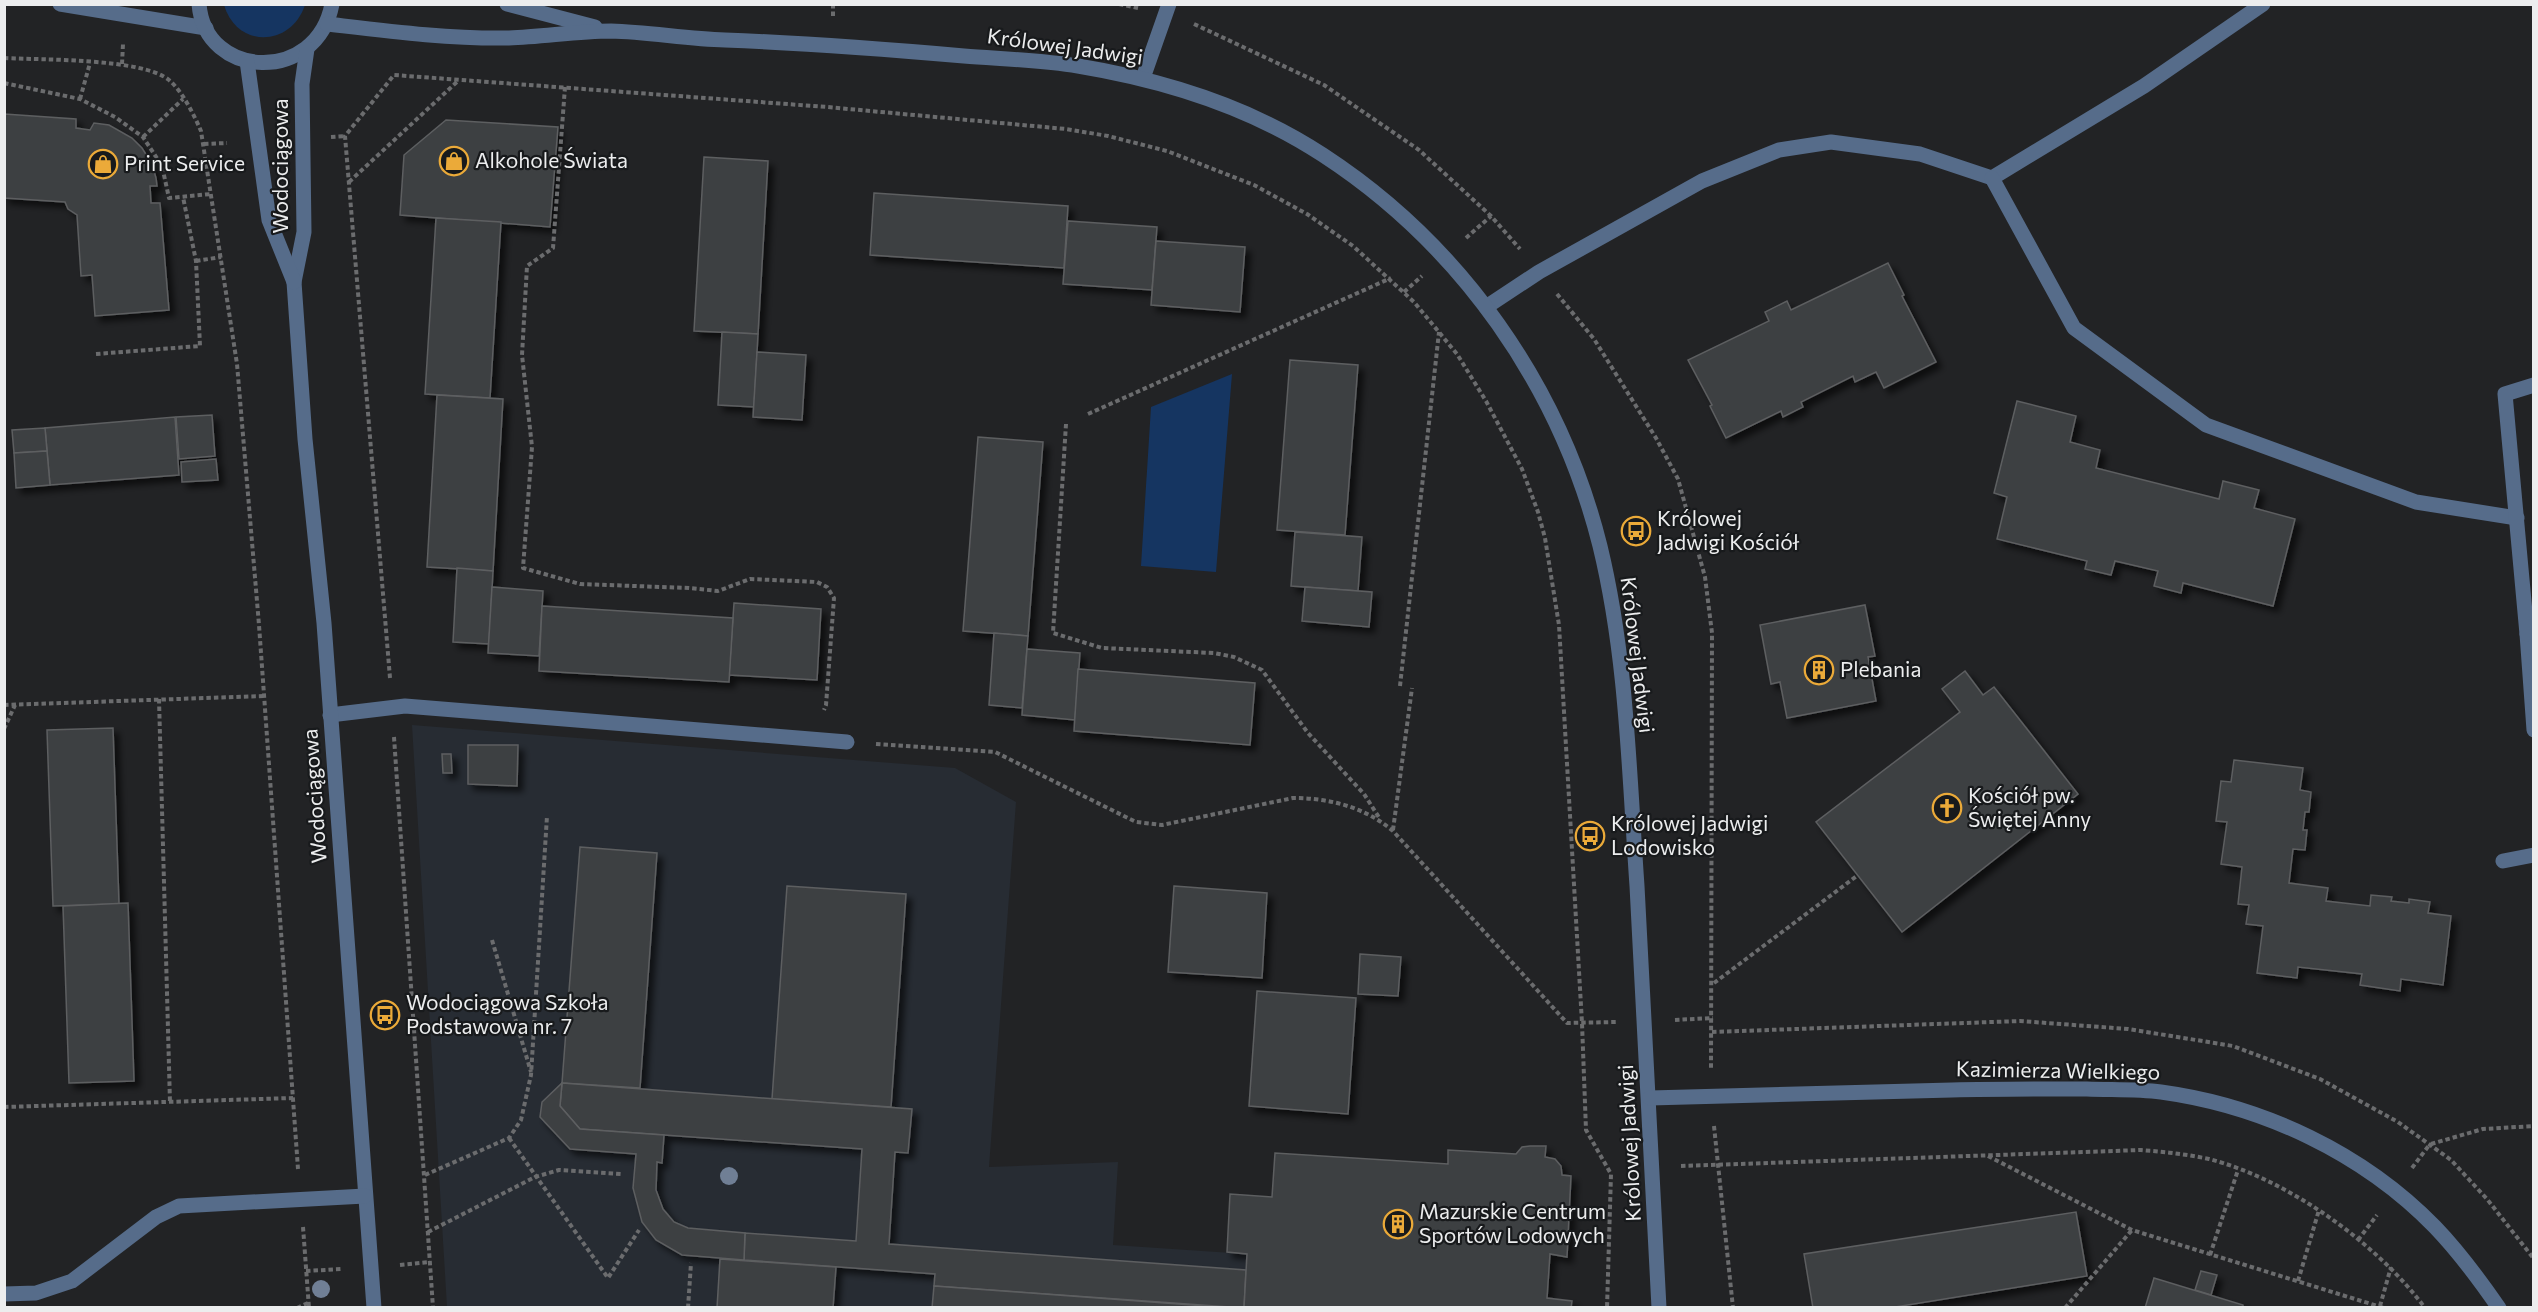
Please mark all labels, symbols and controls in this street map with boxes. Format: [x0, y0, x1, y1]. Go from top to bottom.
street label: Królowej Jadwigi [986, 22, 1145, 69]
street label: Wodociągowa [267, 99, 292, 233]
shop icon: Alkohole Świata [438, 145, 470, 177]
place label: Alkohole Świata [475, 147, 628, 172]
shop icon: Print Service [87, 148, 119, 180]
place label: Print Service [124, 150, 245, 175]
place label: Królowej Jadwigi Kościół [1657, 505, 1800, 554]
bus stop icon: Królowej Jadwigi Kościół [1620, 515, 1652, 547]
street label: Królowej Jadwigi [1616, 575, 1660, 734]
building icon: Plebania [1803, 654, 1835, 686]
place label: Plebania [1840, 656, 1921, 681]
street label: Wodociągowa [296, 728, 331, 864]
place label: Kościół pw. Świętej Anny [1968, 782, 2091, 831]
church icon: Kościół pw. Świętej Anny [1931, 792, 1963, 824]
place label: Królowej Jadwigi Lodowisko [1611, 810, 1768, 859]
bus stop icon: Królowej Jadwigi Lodowisko [1574, 820, 1606, 852]
place label: Wodociągowa Szkoła Podstawowa nr. 7 [406, 989, 608, 1038]
bus stop icon: Wodociągowa Szkoła Podstawowa nr. 7 [369, 999, 401, 1031]
street label: Kazimierza Wielkiego [1956, 1055, 2160, 1084]
street label: Królowej Jadwigi [1612, 1064, 1645, 1222]
place label: Mazurskie Centrum Sportów Lodowych [1419, 1198, 1606, 1247]
building icon: Mazurskie Centrum Sportów Lodowych [1382, 1208, 1414, 1240]

